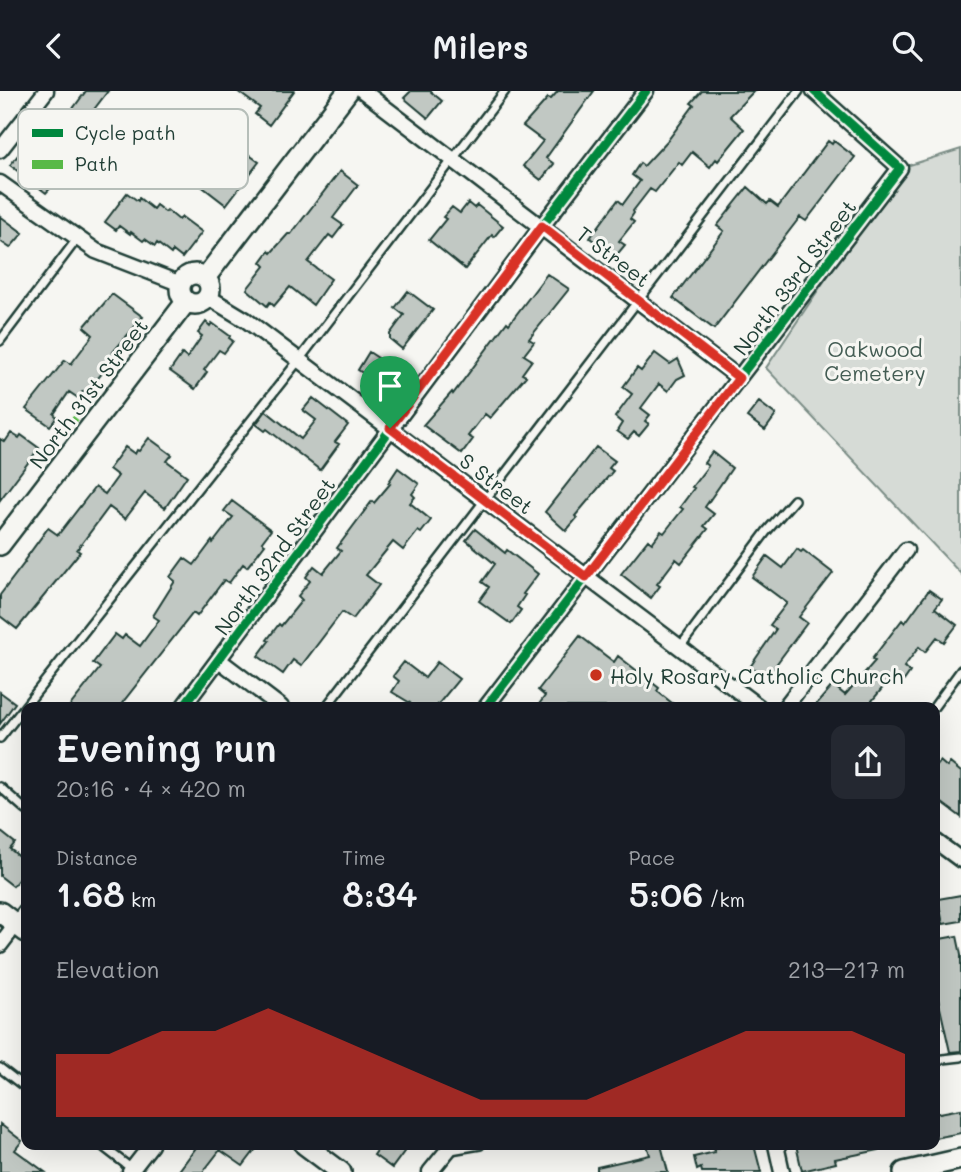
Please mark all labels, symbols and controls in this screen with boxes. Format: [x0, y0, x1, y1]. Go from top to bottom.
text: Milers [432, 25, 529, 67]
icon: back [35, 27, 73, 65]
icon: search [888, 27, 926, 65]
legend [18, 109, 248, 189]
text: Cycle path [75, 120, 175, 145]
text: Path [75, 151, 118, 176]
street label: North 33rd Street [727, 194, 861, 360]
street label: T Street [572, 220, 656, 292]
street label: North 31st Street [23, 313, 153, 473]
park label: Oakwood Cemetery [824, 335, 926, 386]
pin [360, 356, 420, 428]
icon: arrive [371, 367, 409, 405]
street label: S Street [455, 447, 539, 519]
street label: North 32nd Street [208, 472, 340, 640]
place label: Holy Rosary Catholic Church [610, 662, 903, 689]
marker: Holy Rosary Catholic Church [588, 667, 604, 683]
text: Evening run [56, 722, 277, 772]
button: share [831, 725, 905, 799]
text: 20:16 · 4 × 420 m [56, 773, 246, 803]
text: Distance [56, 845, 138, 870]
text: Time [342, 845, 386, 870]
text: Pace [629, 845, 675, 870]
text: 1.68 [56, 870, 125, 916]
text: 8:34 [342, 870, 417, 916]
text: 5:06 [629, 870, 704, 916]
text: km [125, 887, 156, 912]
text: /km [704, 887, 745, 912]
text: Elevation [56, 954, 159, 984]
text: 213–217 m [788, 954, 905, 984]

